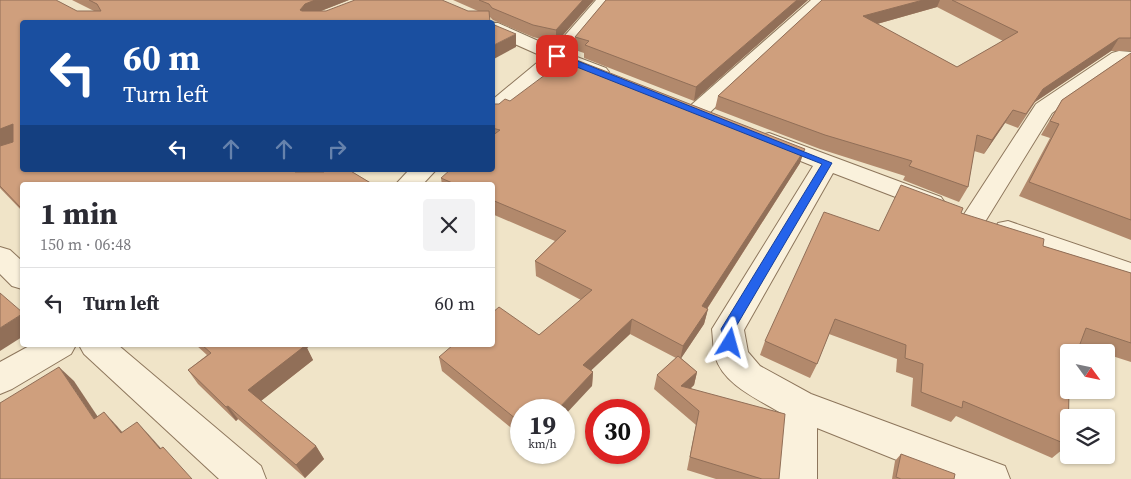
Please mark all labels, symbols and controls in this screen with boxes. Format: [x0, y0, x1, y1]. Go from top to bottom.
text: 60 m [123, 34, 200, 82]
pin [536, 35, 578, 77]
icon: left [40, 40, 105, 105]
icon: arrive [543, 42, 571, 70]
text: Turn left [123, 79, 208, 109]
icon: left [164, 135, 192, 163]
icon: ahead [217, 135, 245, 163]
icon: ahead [270, 135, 298, 163]
icon: right [323, 135, 351, 163]
text: 1 min [40, 193, 118, 234]
button: close [423, 199, 475, 251]
text: 150 m · 06:48 [40, 233, 131, 255]
icon: left [40, 289, 68, 317]
text: Turn left [83, 290, 159, 316]
text: 60 m [434, 290, 475, 316]
position arrow [703, 316, 755, 368]
north arrow [1060, 344, 1115, 399]
map controls [1060, 344, 1115, 464]
speed limit sign: 30 [585, 399, 650, 464]
text: 19 [529, 408, 556, 442]
button: layers [1060, 409, 1115, 464]
text: km/h [528, 436, 557, 452]

